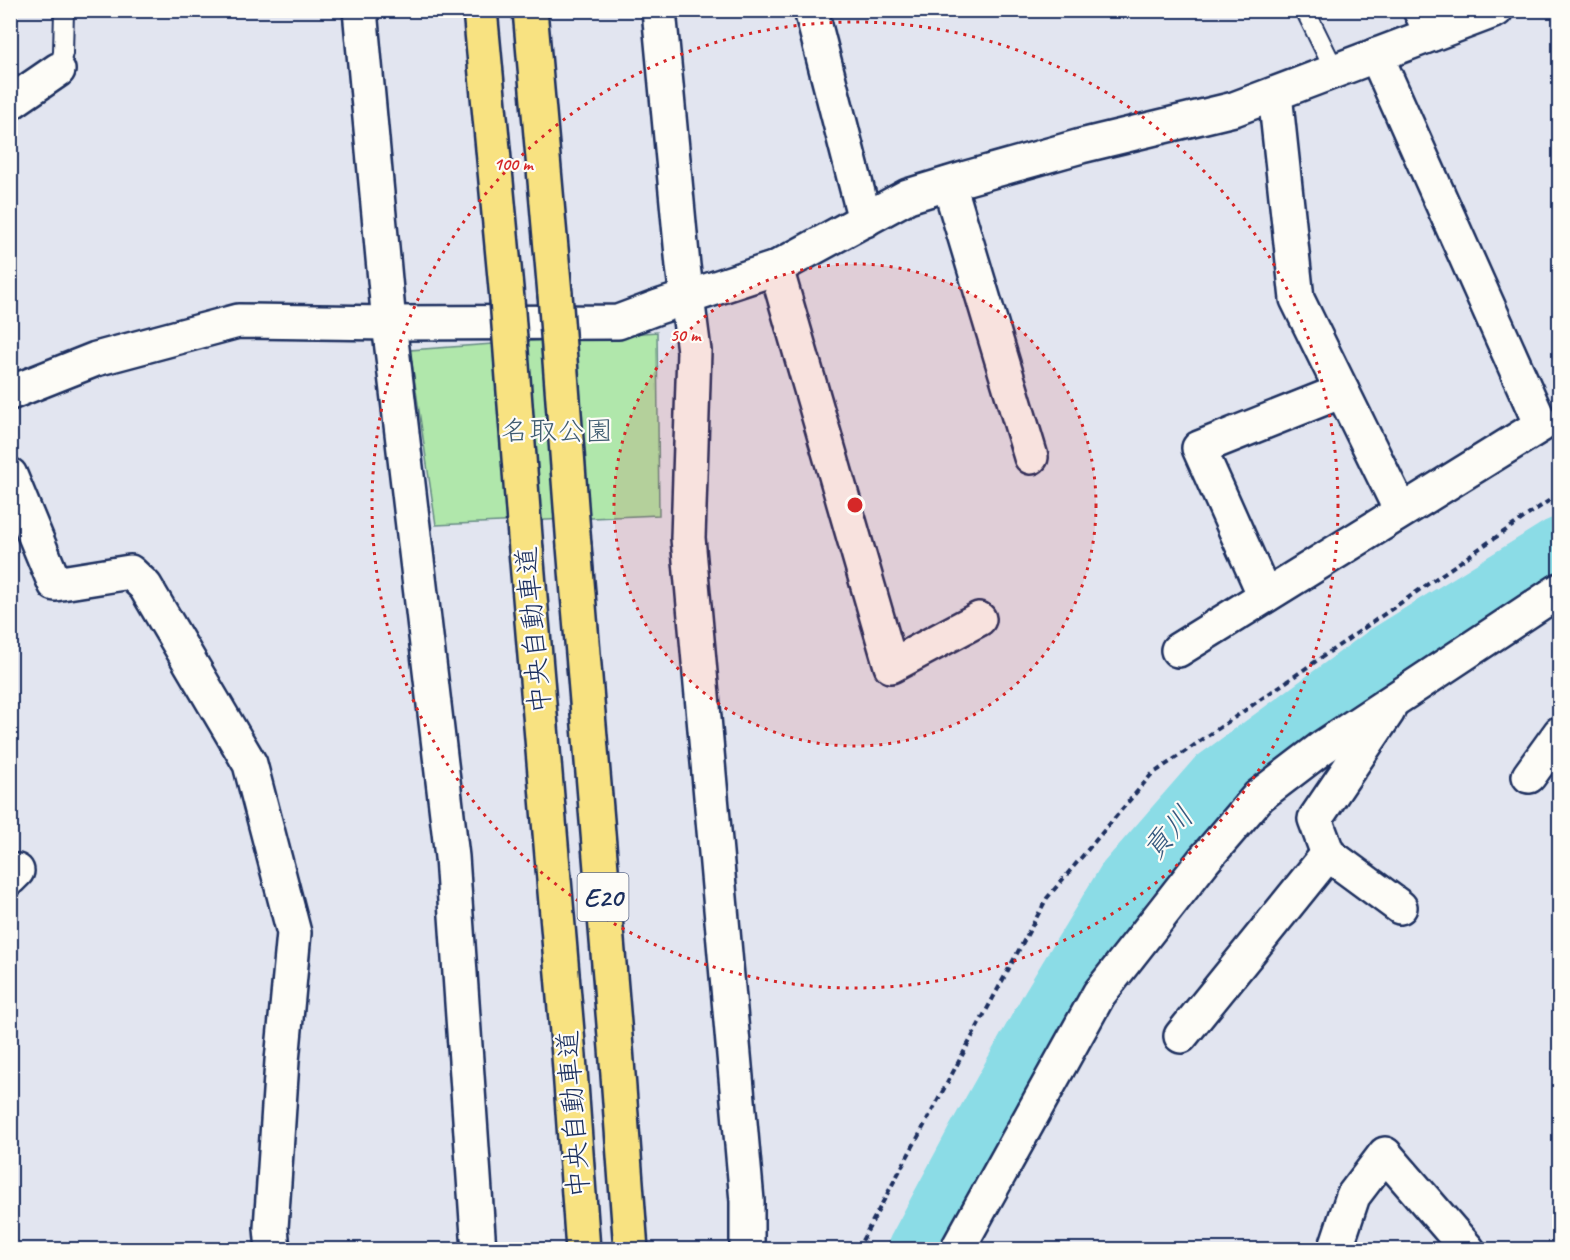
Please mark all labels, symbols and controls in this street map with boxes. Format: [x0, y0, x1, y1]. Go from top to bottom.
text: 100 m [494, 153, 534, 175]
text: 50 m [670, 324, 702, 346]
park label: 名取公園 [501, 413, 613, 448]
centre of rings [845, 495, 865, 515]
street label: 中央自動車道 [508, 545, 558, 715]
water label: 貢川 [1134, 798, 1202, 868]
road number: E20 [578, 873, 628, 921]
street label: 中央自動車道 [550, 1029, 596, 1199]

